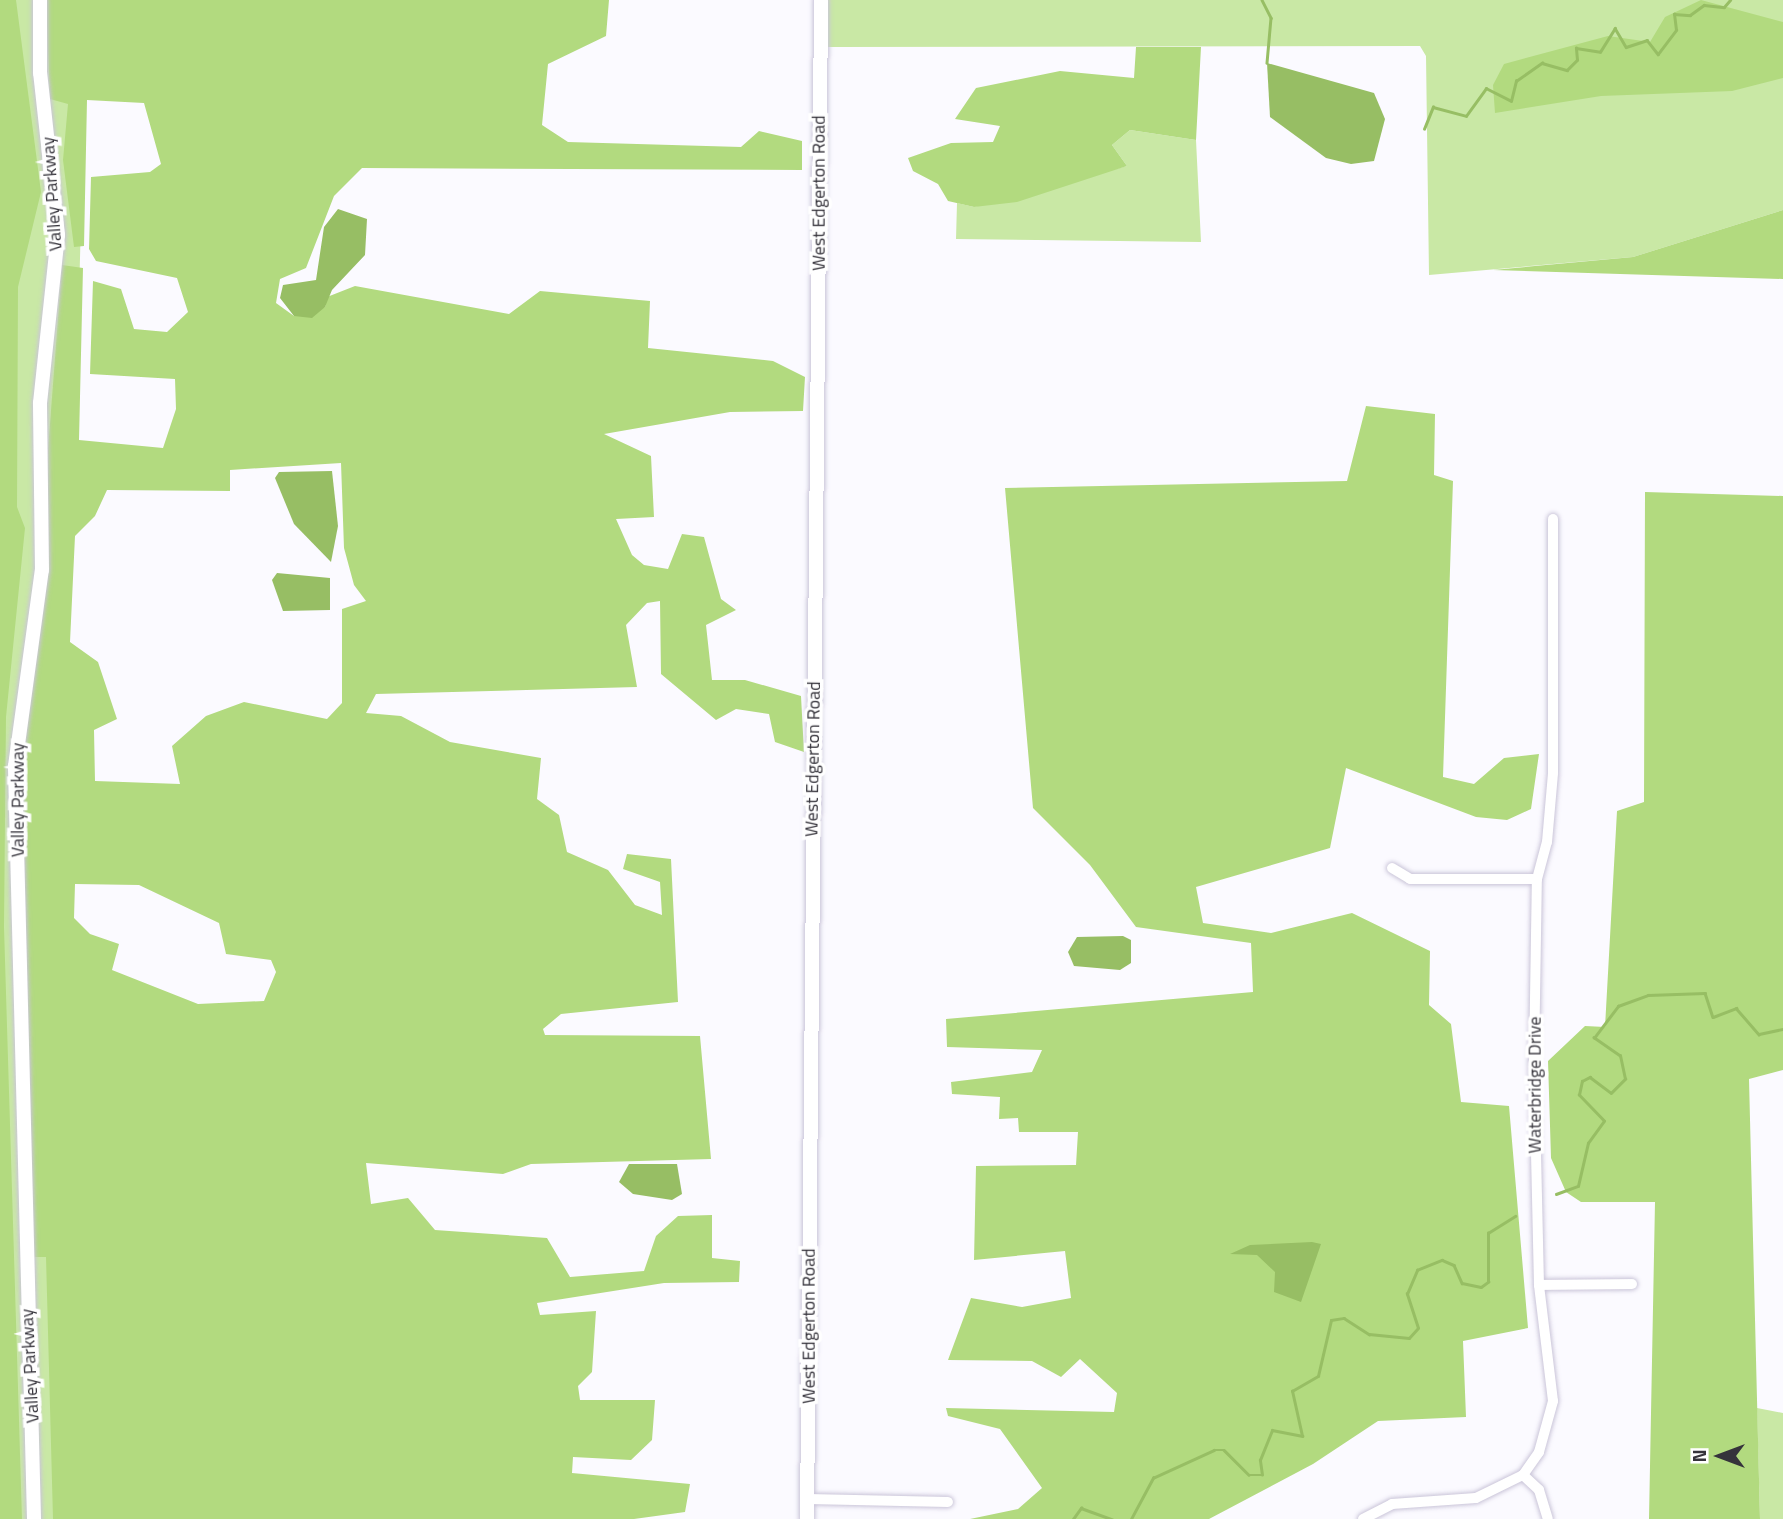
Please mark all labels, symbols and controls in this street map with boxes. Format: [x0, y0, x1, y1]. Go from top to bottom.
street label: West Edgerton Road [808, 115, 830, 271]
street label: Valley Parkway [37, 136, 67, 252]
street label: West Edgerton Road [801, 681, 825, 837]
street label: Valley Parkway [7, 743, 29, 857]
street label: Waterbridge Drive [1524, 1016, 1546, 1154]
street label: West Edgerton Road [798, 1248, 820, 1404]
street label: Valley Parkway [16, 1308, 44, 1424]
north arrow [1685, 1421, 1755, 1491]
text: N [1684, 1449, 1713, 1463]

